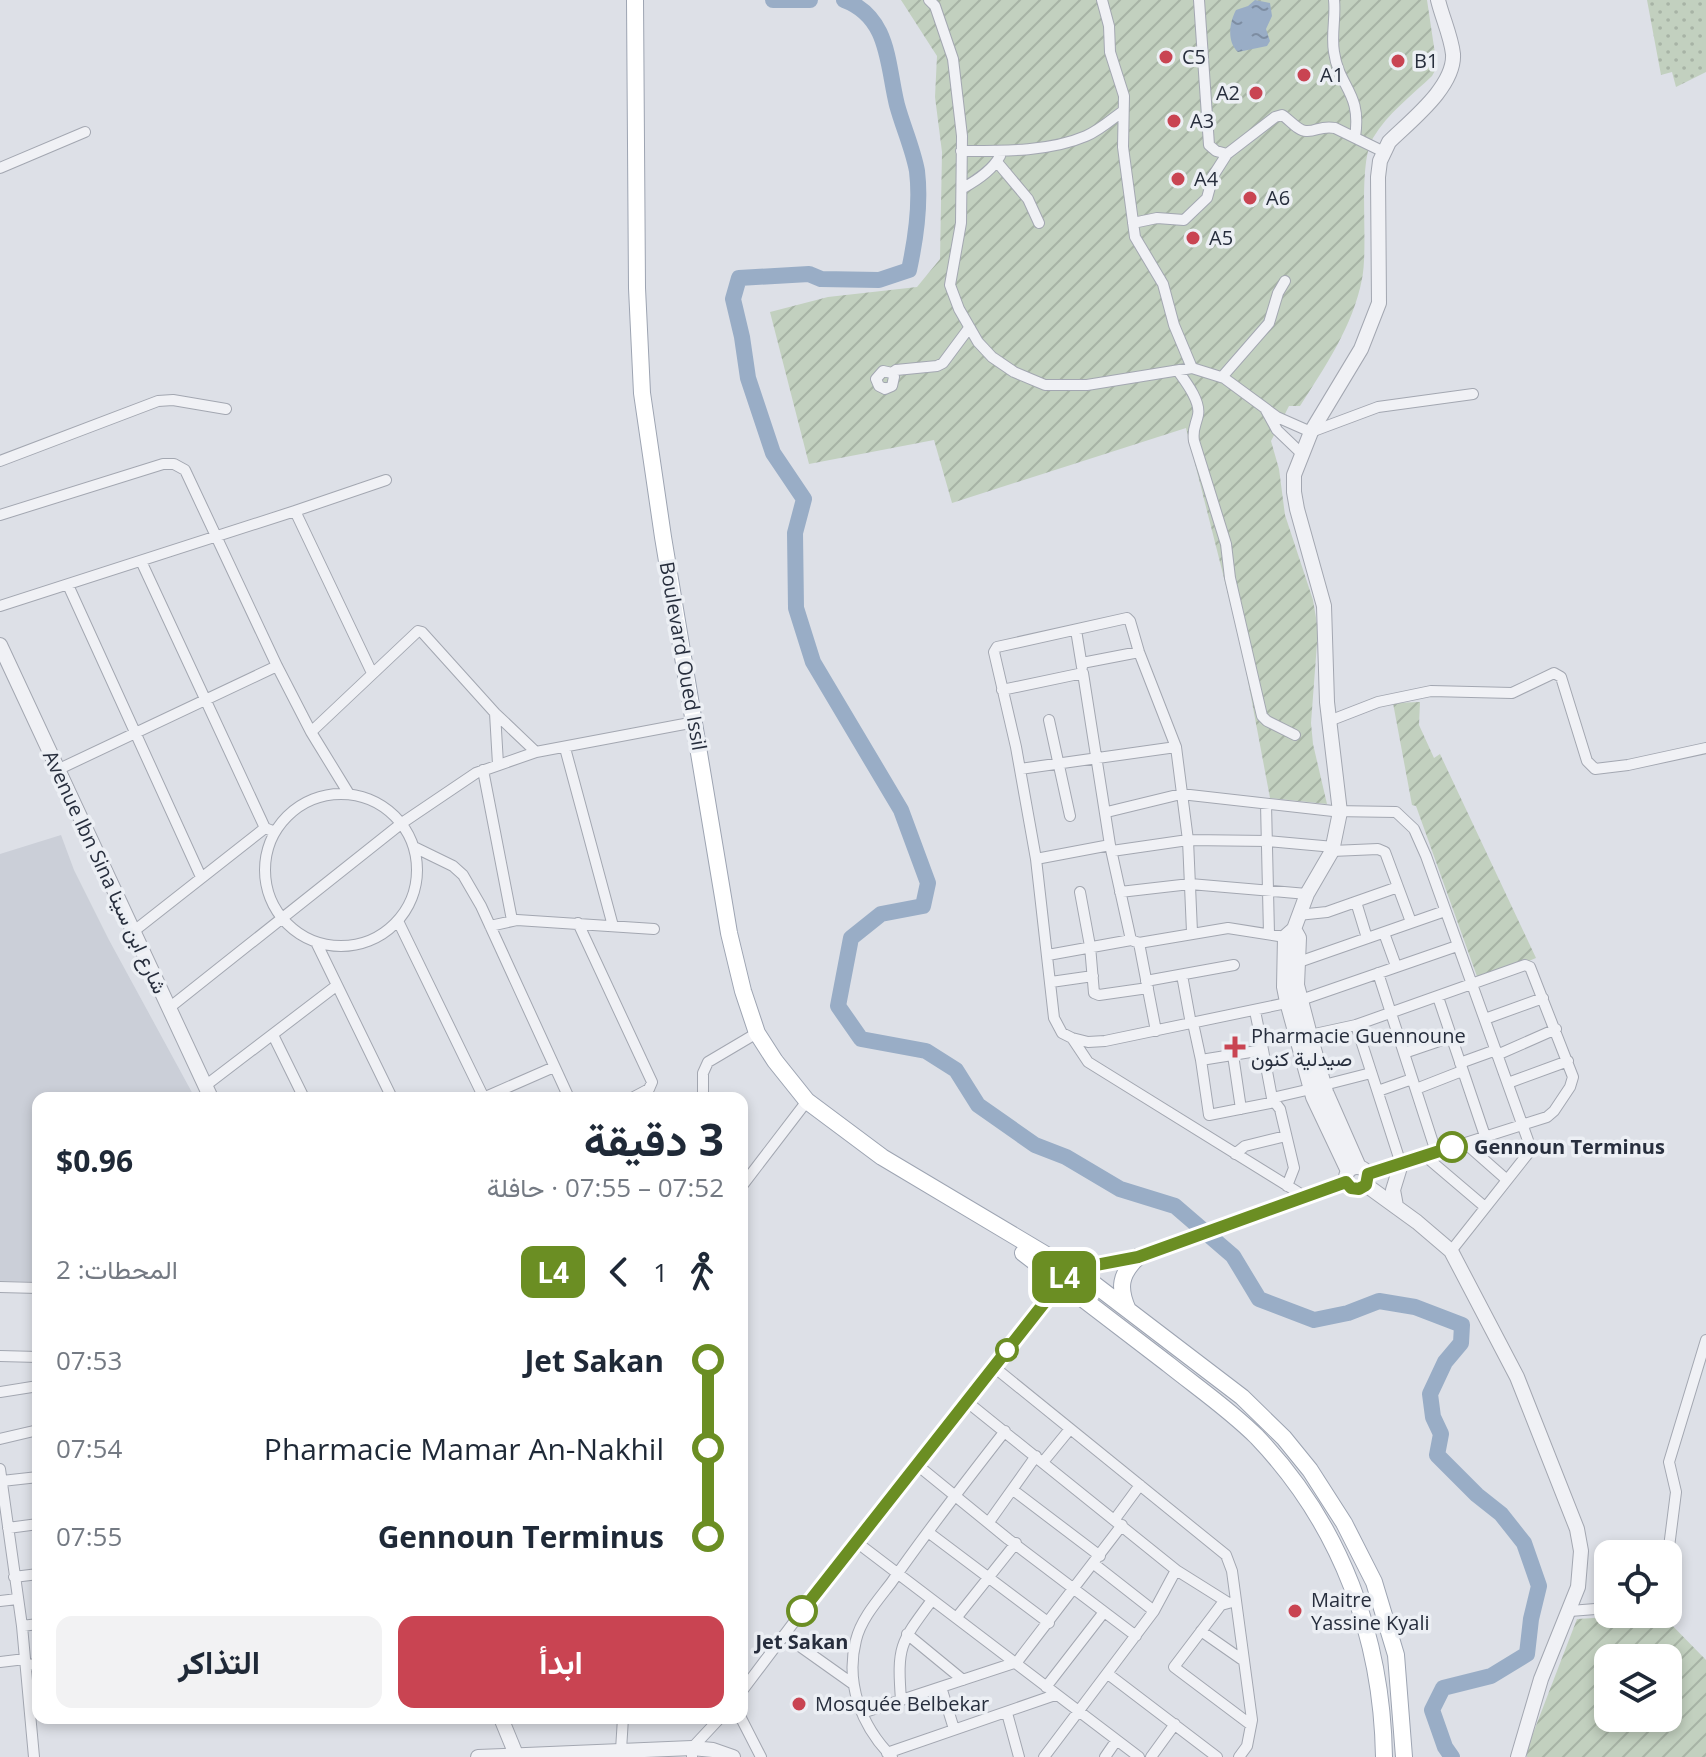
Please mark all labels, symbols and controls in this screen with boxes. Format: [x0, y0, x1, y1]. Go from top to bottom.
place label: C5 [1182, 43, 1206, 70]
place label: B1 [1414, 47, 1438, 74]
marker: C5 [1157, 48, 1175, 66]
marker: B1 [1389, 52, 1407, 70]
place label: A1 [1320, 61, 1344, 88]
marker: A1 [1295, 66, 1313, 84]
place label: A2 [1216, 79, 1240, 106]
marker: A2 [1247, 84, 1265, 102]
place label: A3 [1190, 107, 1214, 134]
marker: A3 [1165, 112, 1183, 130]
place label: A4 [1194, 165, 1219, 192]
marker: A4 [1169, 170, 1187, 188]
place label: A6 [1266, 184, 1290, 211]
marker: A6 [1241, 189, 1259, 207]
place label: A5 [1209, 224, 1233, 251]
marker: A5 [1184, 229, 1202, 247]
street label: Boulevard Oued Issil [654, 559, 713, 753]
street label: Avenue Ibn Sina شارع ابن سينا [36, 746, 174, 998]
place label: Pharmacie Guennoune صيدلية كنون [1251, 1022, 1466, 1072]
marker: Pharmacie Guennoune صيدلية كنون [1226, 1038, 1244, 1056]
text: 3 دقيقة [584, 1109, 724, 1169]
marker: Gennoun Terminus [1437, 1132, 1467, 1162]
place label: Gennoun Terminus [1474, 1133, 1665, 1160]
text: $0.96 [56, 1140, 133, 1181]
text: 07:52 – 07:55 · حافلة [487, 1169, 724, 1205]
icon: back [597, 1250, 641, 1294]
icon: walk [680, 1250, 724, 1294]
text: المحطات: 2 [56, 1251, 178, 1287]
line badge: L4 [1028, 1251, 1100, 1303]
text: L4 [537, 1253, 569, 1291]
text: 1 [653, 1254, 668, 1290]
text: L4 [1048, 1258, 1080, 1296]
unlabelled marker [996, 1339, 1018, 1361]
text: Jet Sakan [524, 1340, 664, 1381]
text: 07:53 [56, 1342, 122, 1378]
text: Pharmacie Mamar An-Nakhil [264, 1428, 664, 1469]
text: 07:54 [56, 1430, 122, 1466]
text: Gennoun Terminus [378, 1516, 664, 1557]
text: 07:55 [56, 1518, 122, 1554]
map controls [1594, 1540, 1682, 1732]
button: locate [1594, 1540, 1682, 1628]
place label: Maitre Yassine Kyali [1311, 1586, 1430, 1636]
marker: Jet Sakan [787, 1596, 817, 1626]
marker: Maitre Yassine Kyali [1286, 1602, 1304, 1620]
button: التذاكر [56, 1616, 382, 1708]
button: ابدأ [398, 1616, 724, 1708]
place label: Jet Sakan [753, 1628, 849, 1655]
button: layers [1594, 1644, 1682, 1732]
place label: Mosquée Belbekar [815, 1690, 989, 1717]
marker: Mosquée Belbekar [790, 1695, 808, 1713]

